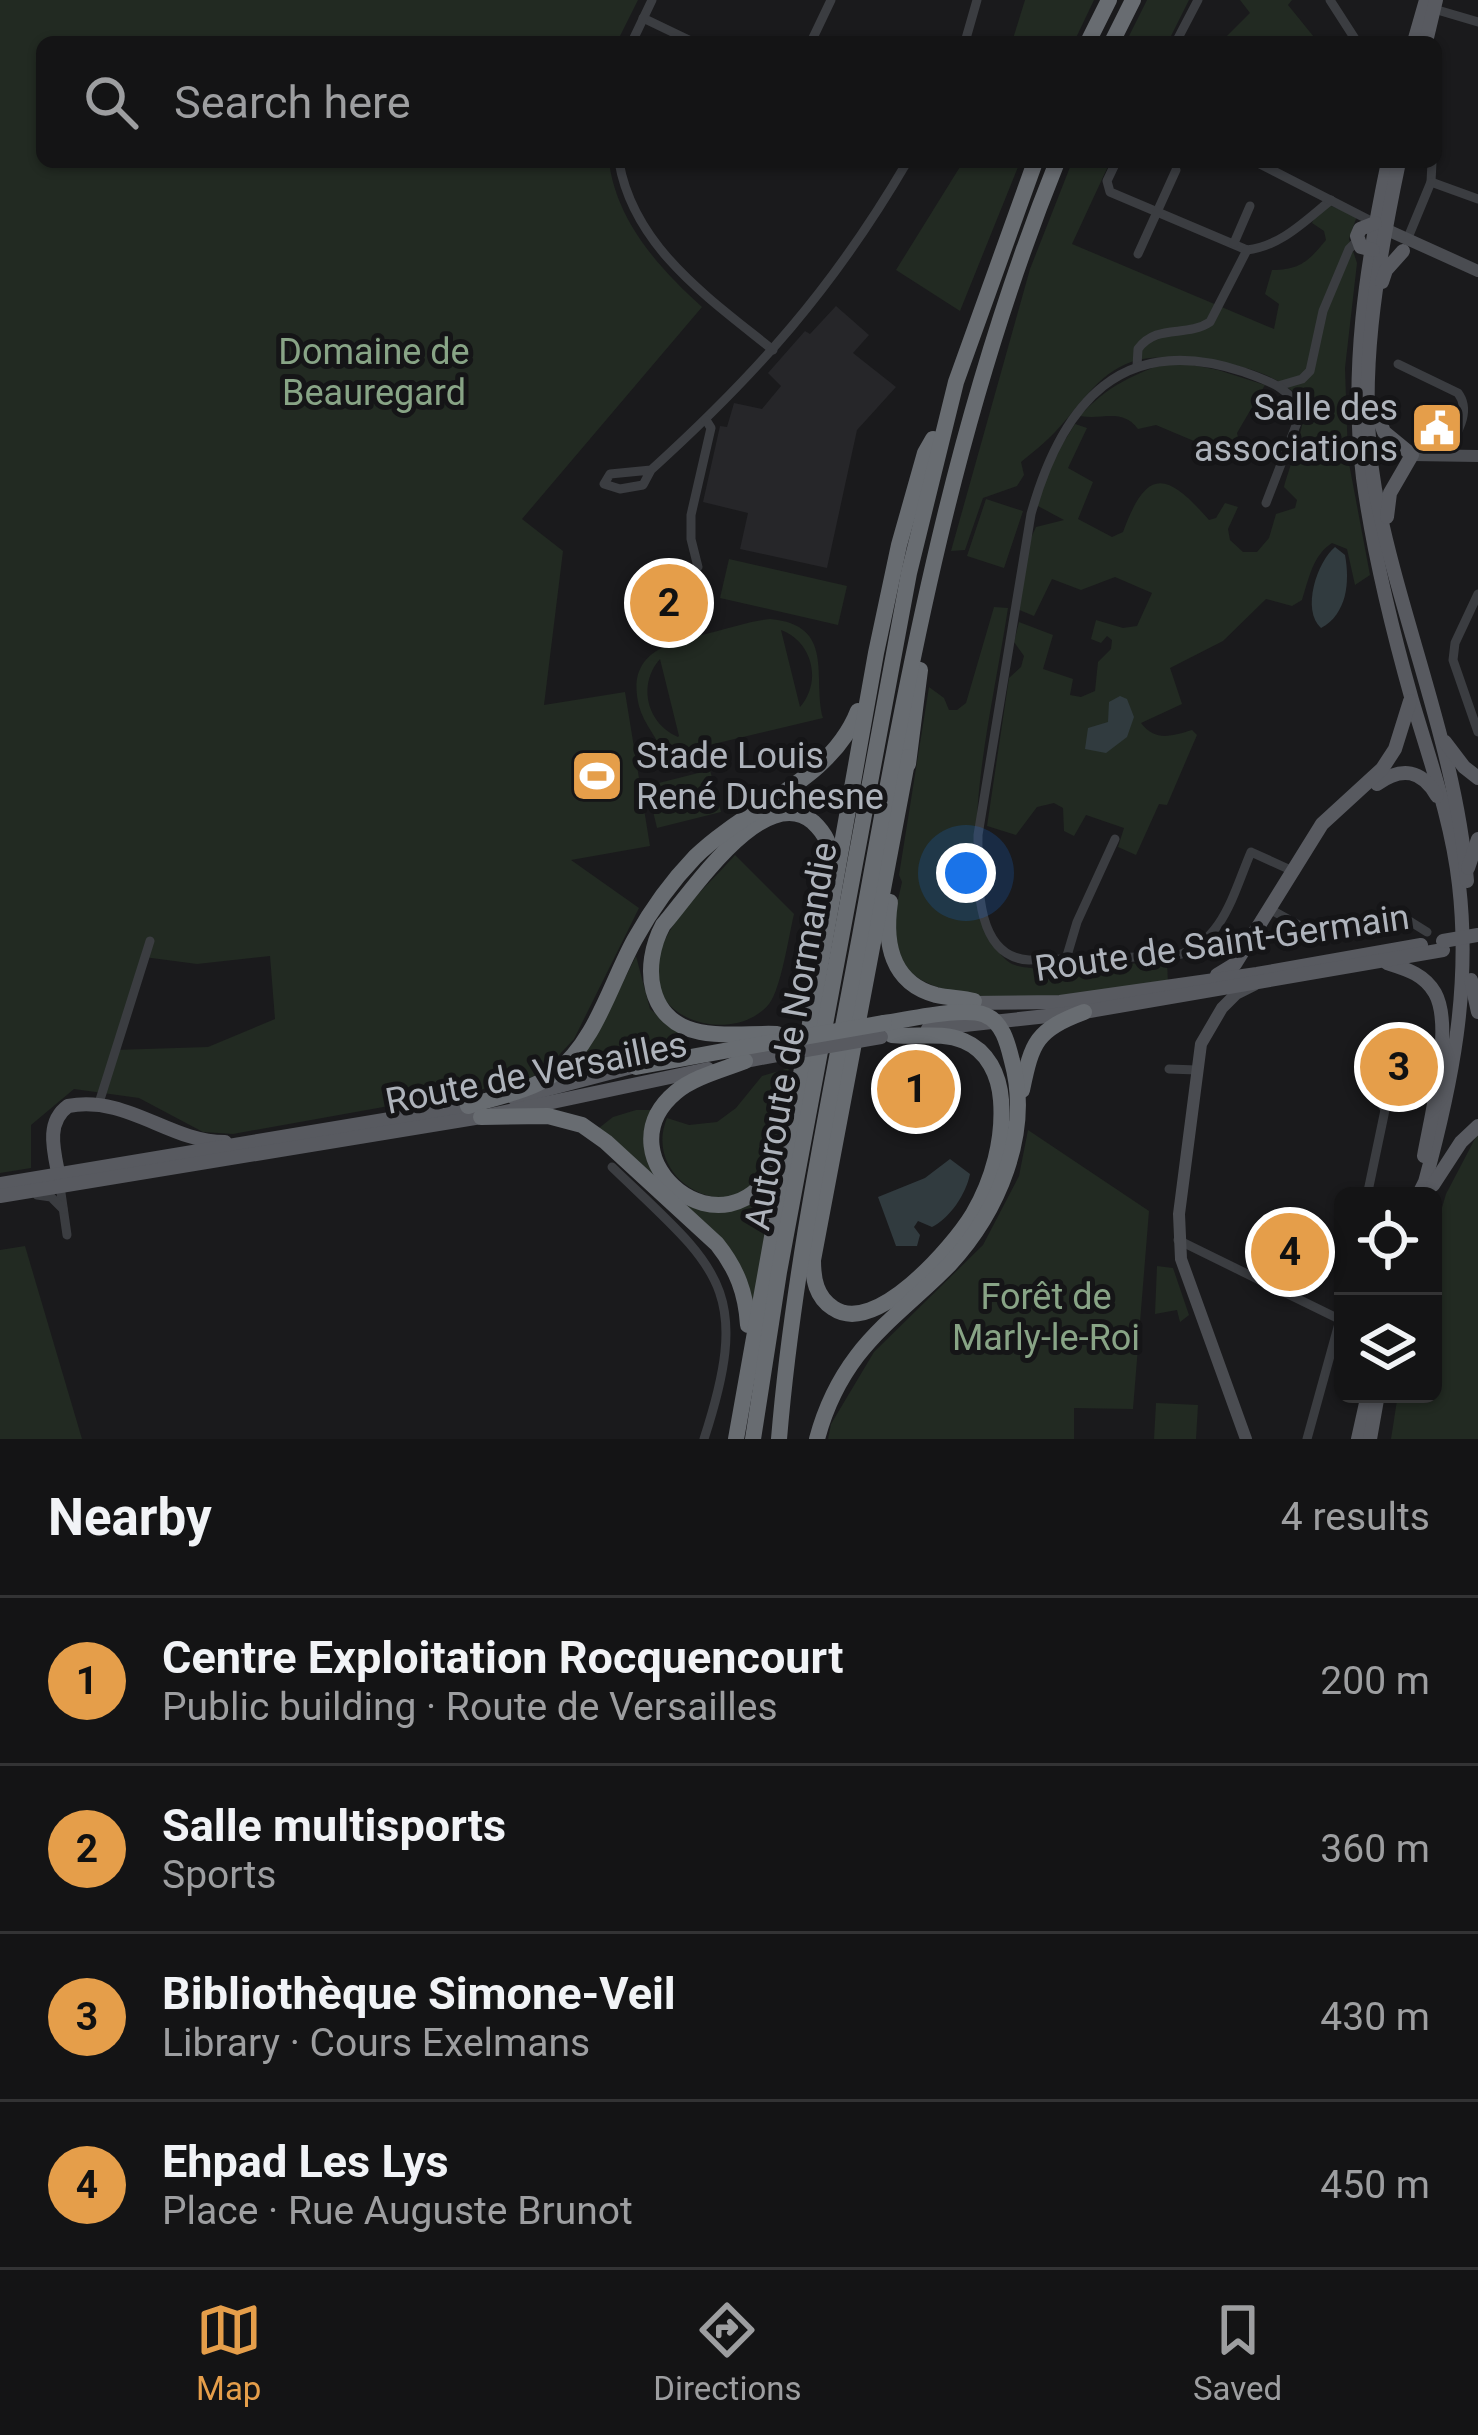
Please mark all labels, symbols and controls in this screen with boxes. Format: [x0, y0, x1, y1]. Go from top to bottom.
search box [36, 36, 1442, 168]
icon: search [78, 69, 144, 135]
text: Search here [174, 76, 411, 129]
park label: Domaine de Beauregard [278, 331, 470, 414]
place label: Salle des associations [1194, 387, 1398, 470]
public building icon: Salle des associations [1409, 400, 1465, 456]
pin: 2 [630, 558, 708, 648]
place label: Stade Louis René Duchesne [636, 735, 884, 818]
sports icon: Stade Louis René Duchesne [569, 748, 625, 804]
street label: Autoroute de Normandie [736, 839, 846, 1233]
your location [936, 843, 996, 903]
street label: Route de Saint-Germain [1032, 896, 1412, 990]
pin: 3 [1360, 1022, 1438, 1112]
street label: Route de Versailles [382, 1023, 690, 1123]
pin: 1 [877, 1044, 955, 1134]
map controls [1334, 1187, 1442, 1403]
button: locate [1334, 1187, 1442, 1295]
pin: 4 [1251, 1207, 1329, 1297]
park label: Forêt de Marly-le-Roi [952, 1276, 1140, 1359]
button: layers [1334, 1295, 1442, 1403]
text: Nearby [48, 1488, 212, 1547]
text: 4 results [1281, 1494, 1430, 1540]
text: Centre Exploitation Rocquencourt [162, 1631, 843, 1684]
text: 1 [76, 1658, 98, 1704]
text: 200 m [1320, 1658, 1430, 1704]
text: Public building · Route de Versailles [162, 1684, 778, 1730]
text: Salle multisports [162, 1799, 506, 1852]
text: 2 [76, 1826, 98, 1872]
text: 360 m [1320, 1826, 1430, 1872]
text: Sports [162, 1852, 276, 1898]
text: Bibliothèque Simone-Veil [162, 1967, 676, 2020]
text: 3 [76, 1994, 98, 2040]
text: 430 m [1320, 1994, 1430, 2040]
text: Library · Cours Exelmans [162, 2020, 590, 2066]
text: Ehpad Les Lys [162, 2135, 449, 2188]
text: 4 [76, 2162, 98, 2208]
text: 450 m [1320, 2162, 1430, 2208]
text: Place · Rue Auguste Brunot [162, 2188, 633, 2234]
tab: Map [196, 2297, 262, 2408]
tab: Directions [653, 2297, 802, 2408]
tab: Saved [1193, 2297, 1282, 2408]

